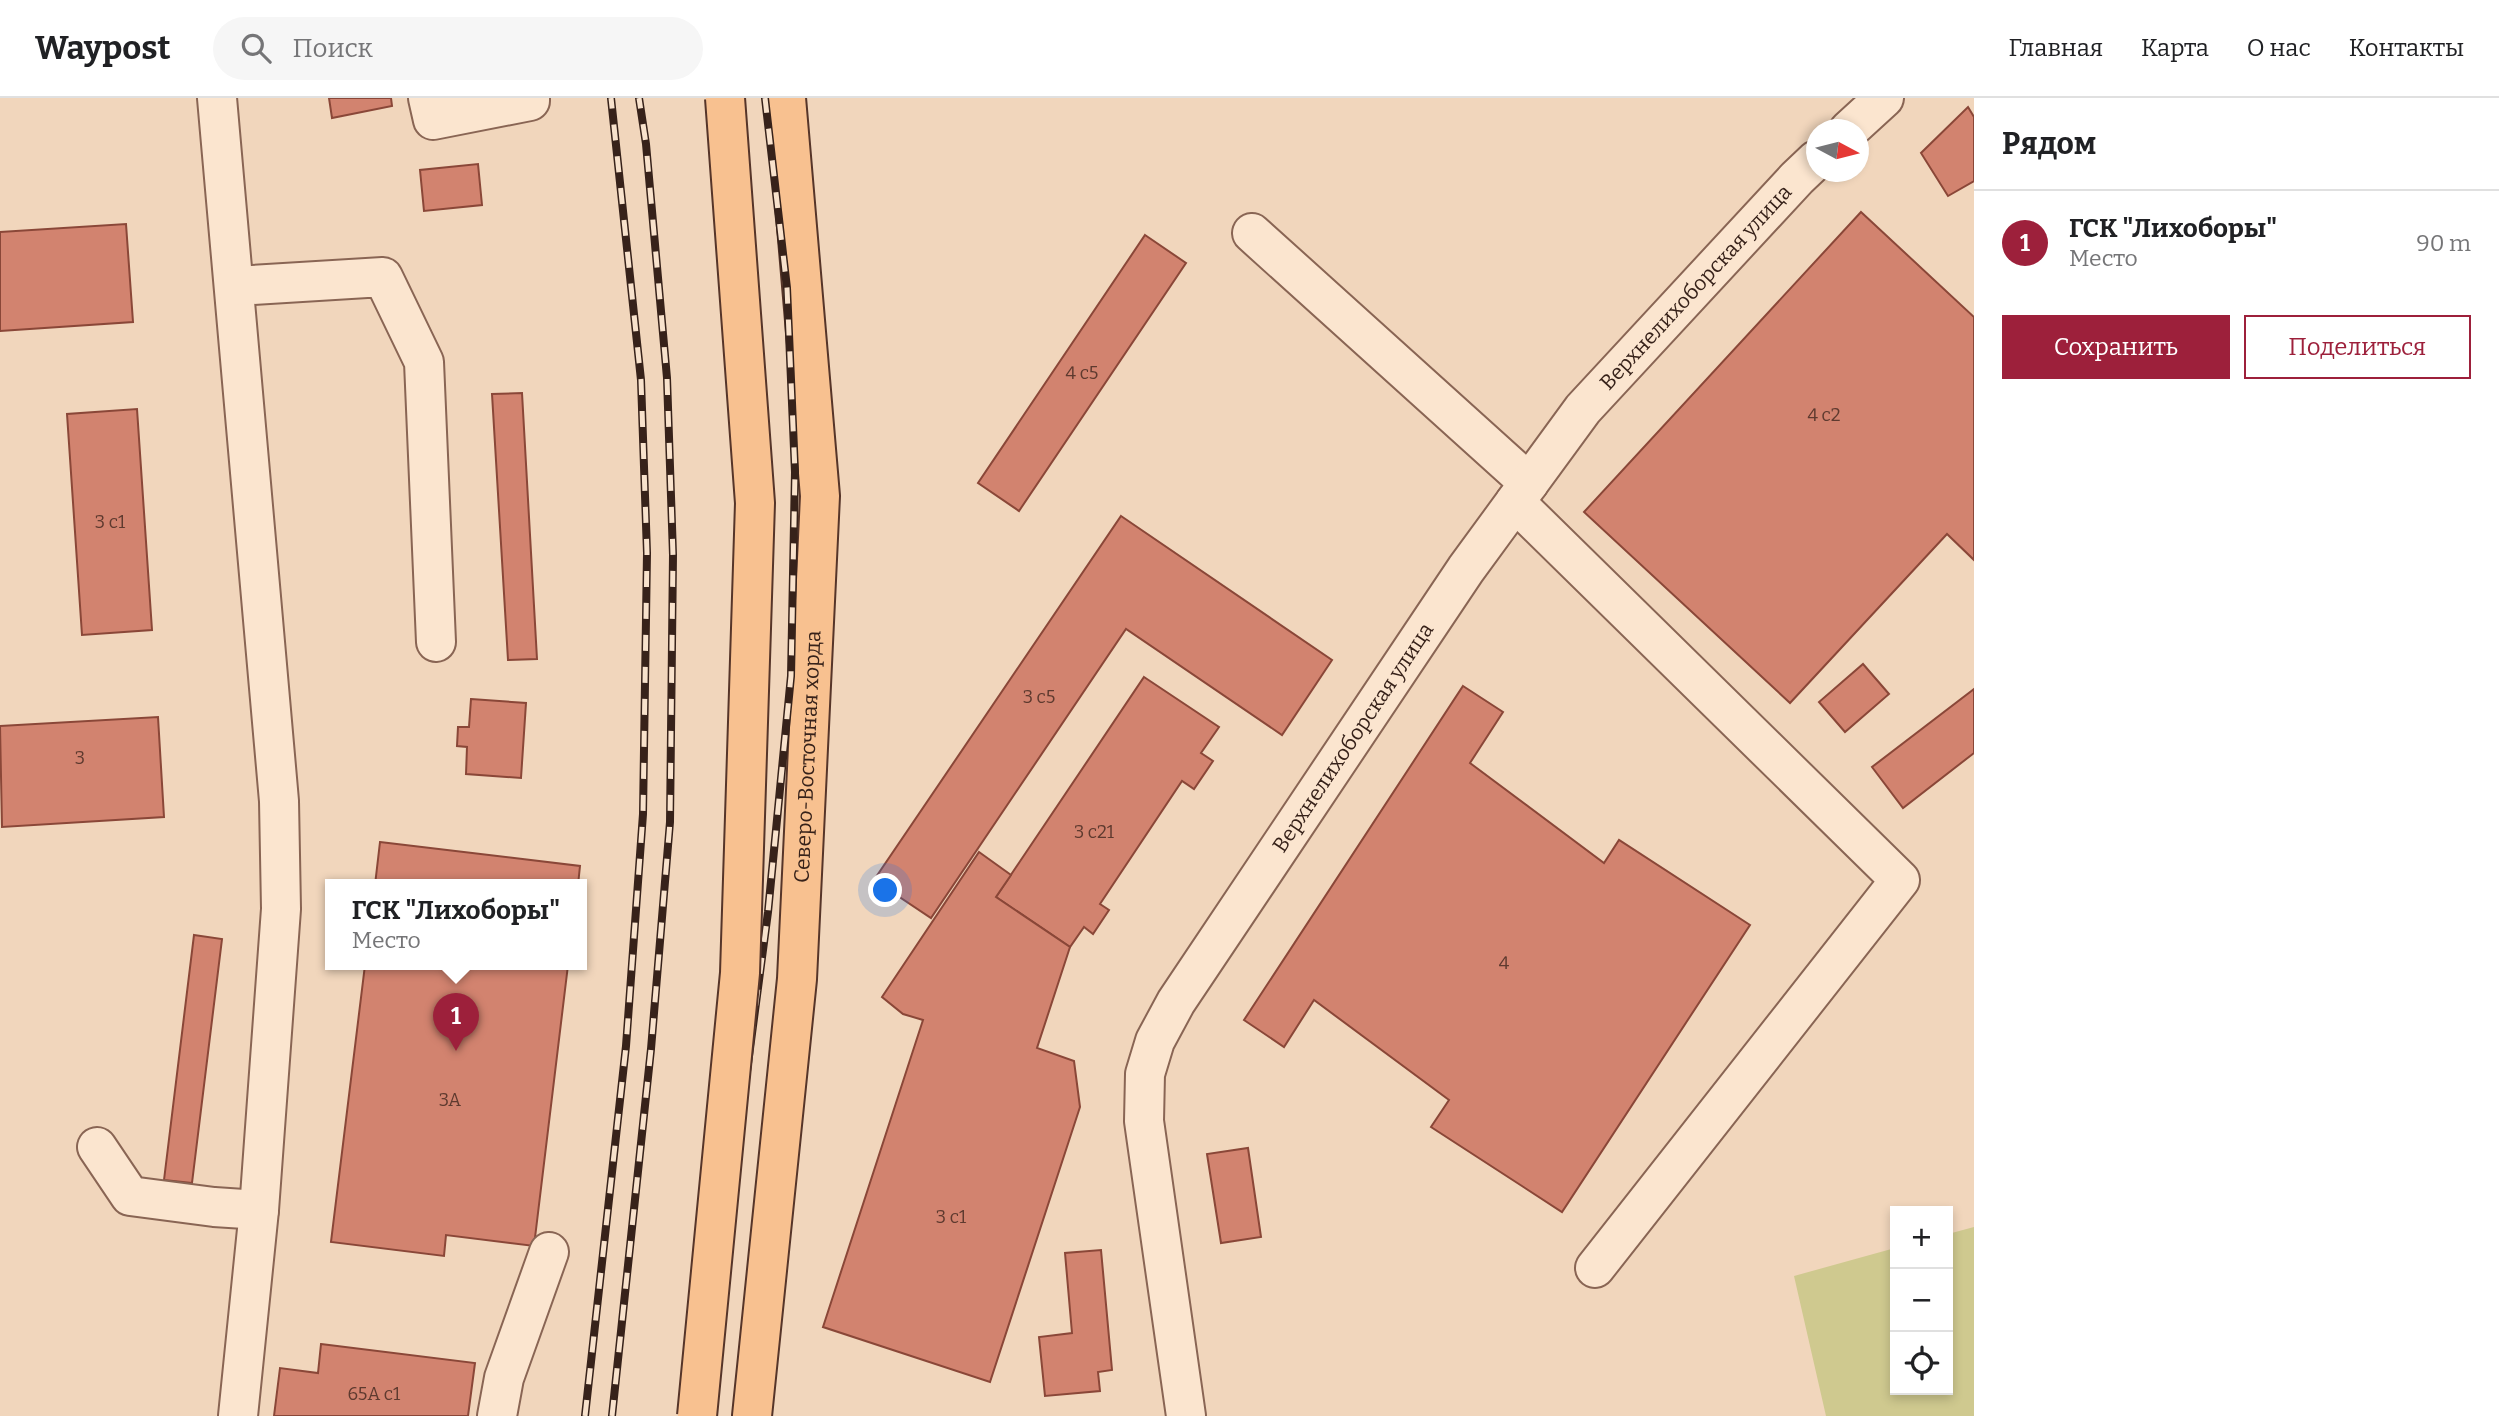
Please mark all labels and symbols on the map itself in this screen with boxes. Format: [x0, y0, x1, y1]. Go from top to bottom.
north arrow [1806, 119, 1869, 182]
street label: Верхнелихоборская улица [1594, 179, 1798, 395]
house number: 4 с5 [1066, 362, 1098, 384]
house number: 4 с2 [1807, 404, 1841, 426]
house number: 3 c1 [95, 511, 126, 533]
street label: Верхнелихоборская улица [1267, 617, 1439, 857]
street label: Северо-Восточная хорда [789, 629, 827, 883]
house number: 3 с5 [1023, 686, 1055, 708]
house number: 3 [75, 747, 85, 769]
house number: 3 с21 [1074, 821, 1115, 843]
your location [868, 873, 902, 907]
house number: 4 [1499, 952, 1510, 974]
pin: 1 [433, 993, 479, 1051]
house number: 3А [439, 1089, 461, 1111]
house number: 3 с1 [936, 1206, 967, 1228]
house number: 65А с1 [348, 1383, 401, 1405]

